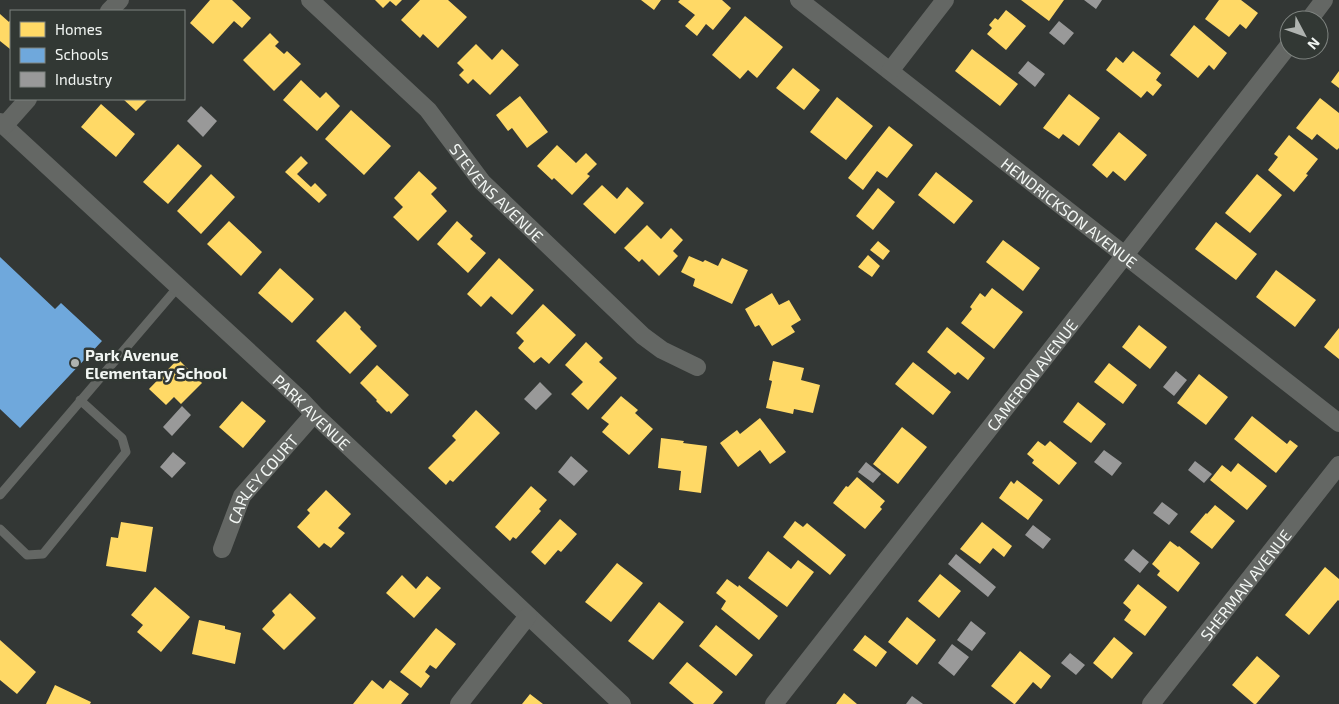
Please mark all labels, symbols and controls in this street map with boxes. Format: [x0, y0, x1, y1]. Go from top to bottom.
legend [10, 10, 185, 100]
north arrow [1279, 10, 1329, 60]
text: Homes [55, 20, 102, 38]
text: N [1304, 34, 1324, 53]
text: Schools [55, 45, 109, 63]
text: Industry [55, 70, 112, 88]
street label: STEVENS AVENUE [446, 139, 548, 246]
street label: HENDRICKSON AVENUE [998, 153, 1142, 271]
street label: CAMERON AVENUE [982, 315, 1081, 434]
place label: Park Avenue Elementary School [85, 345, 228, 383]
marker: Park Avenue Elementary School [69, 357, 81, 369]
street label: PARK AVENUE [270, 370, 355, 453]
street label: CARLEY COURT [223, 430, 301, 526]
street label: SHERMAN AVENUE [1195, 525, 1295, 644]

